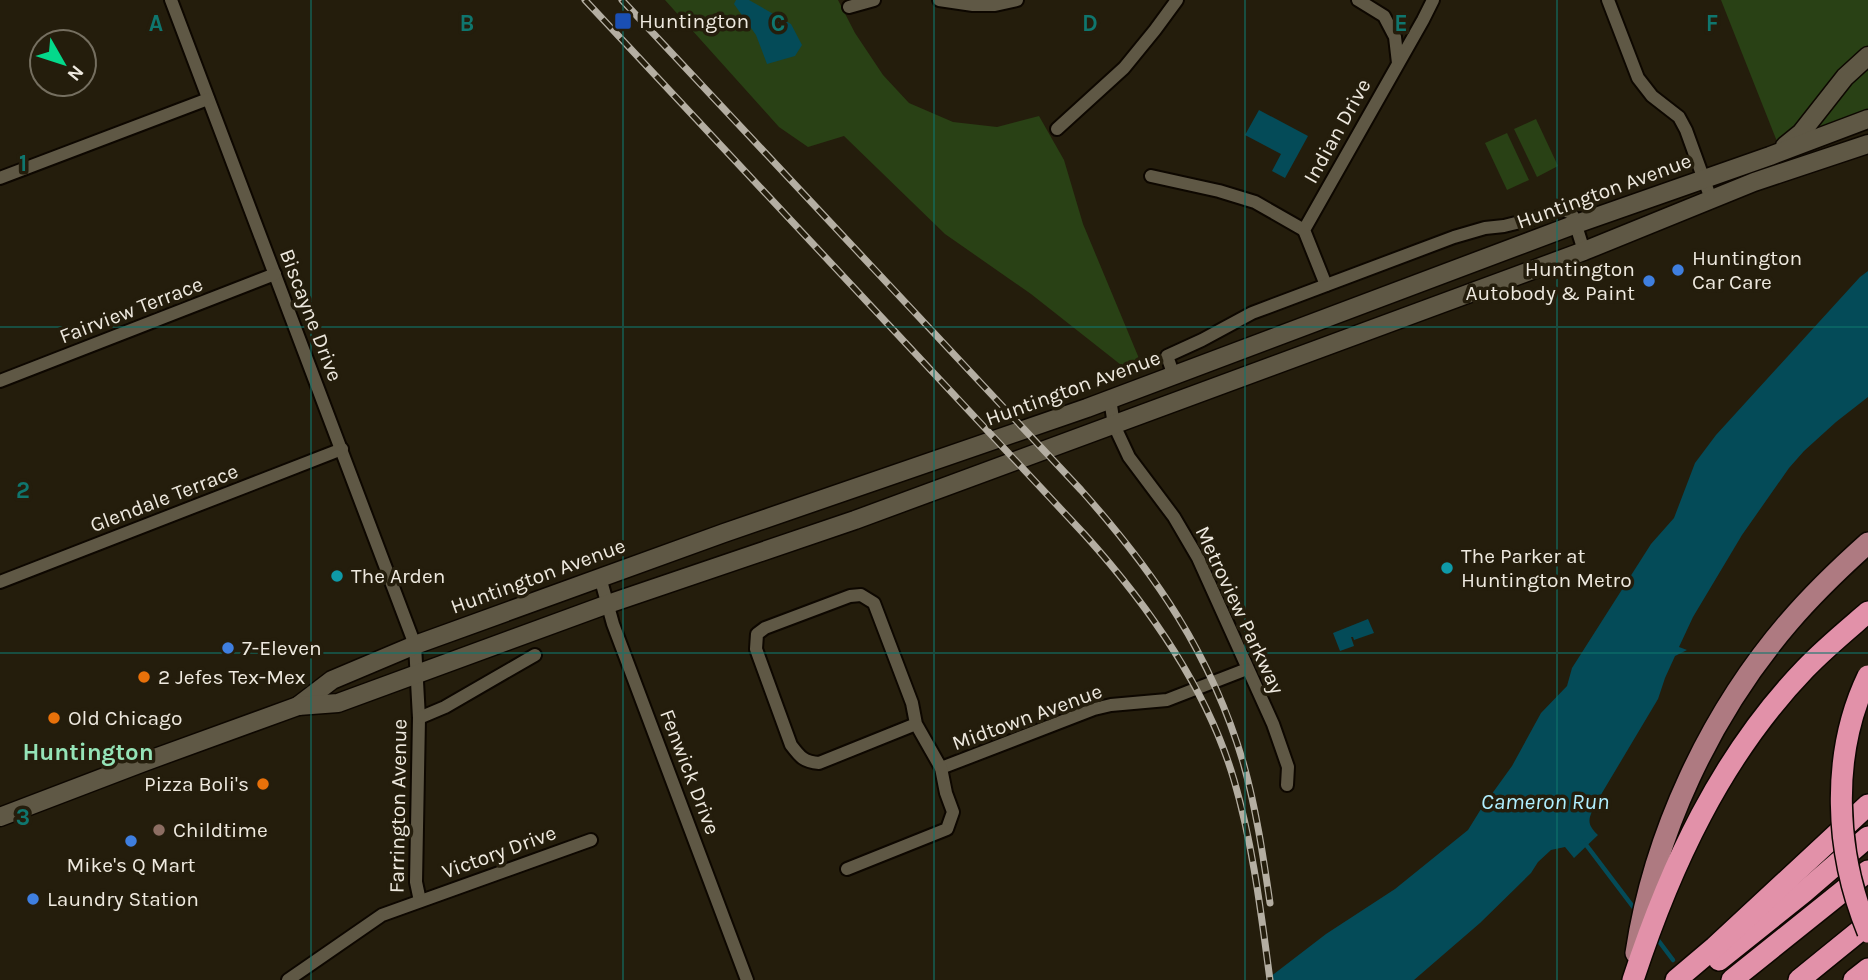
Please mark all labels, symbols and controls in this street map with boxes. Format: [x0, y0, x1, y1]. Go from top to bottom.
place label: Huntington [639, 9, 749, 33]
text: A [149, 10, 163, 37]
text: B [460, 10, 474, 37]
text: C [771, 10, 785, 37]
text: D [1082, 10, 1098, 37]
text: E [1394, 10, 1408, 37]
text: F [1706, 10, 1718, 37]
marker: Huntington [613, 11, 633, 31]
north arrow [28, 28, 98, 98]
text: N [63, 61, 88, 85]
street label: Indian Drive [1298, 75, 1376, 187]
street label: Huntington Avenue [1513, 148, 1695, 234]
text: 1 [19, 150, 27, 177]
street label: Biscayne Drive [275, 245, 347, 385]
place label: Huntington Car Care [1692, 246, 1802, 294]
place label: Huntington Autobody & Paint [1466, 257, 1635, 305]
marker: Huntington Car Care [1670, 262, 1686, 278]
street label: Fairview Terrace [56, 272, 206, 348]
marker: Huntington Autobody & Paint [1641, 273, 1657, 289]
street label: Huntington Avenue [982, 345, 1164, 431]
street label: Glendale Terrace [87, 459, 241, 537]
text: 2 [16, 477, 30, 504]
street label: Metroview Parkway [1191, 522, 1290, 698]
street label: Huntington Avenue [447, 533, 629, 619]
place label: The Parker at Huntington Metro [1461, 544, 1632, 592]
marker: The Parker at Huntington Metro [1439, 560, 1455, 576]
place label: The Arden [351, 564, 446, 588]
marker: The Arden [329, 568, 345, 584]
place label: 7-Eleven [242, 636, 322, 660]
marker: 7-Eleven [220, 640, 236, 656]
place label: 2 Jefes Tex-Mex [158, 665, 306, 689]
marker: 2 Jefes Tex-Mex [136, 669, 152, 685]
street label: Midtown Avenue [949, 679, 1105, 755]
place label: Old Chicago [68, 706, 182, 730]
street label: Fenwick Drive [655, 706, 725, 838]
marker: Old Chicago [46, 710, 62, 726]
street label: Farrington Avenue [384, 719, 412, 893]
district label: Huntington [22, 738, 154, 766]
place label: Pizza Boli's [144, 772, 249, 796]
marker: Pizza Boli's [255, 776, 271, 792]
water label: Cameron Run [1481, 788, 1609, 815]
text: 3 [16, 804, 30, 831]
place label: Childtime [173, 818, 268, 842]
street label: Victory Drive [439, 820, 559, 884]
marker: Childtime [151, 822, 167, 838]
marker: Mike's Q Mart [123, 833, 139, 849]
place label: Mike's Q Mart [66, 853, 196, 877]
place label: Laundry Station [47, 887, 199, 911]
marker: Laundry Station [25, 891, 41, 907]

